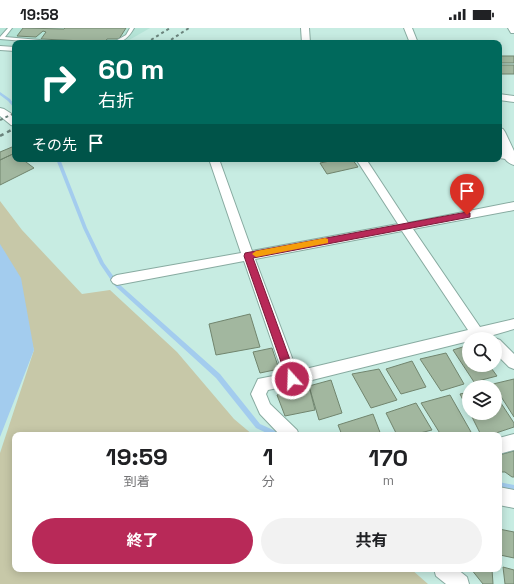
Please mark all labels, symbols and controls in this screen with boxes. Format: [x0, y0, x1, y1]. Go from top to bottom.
text: 19:58 [20, 5, 59, 24]
text: 60 m [98, 51, 164, 87]
icon: right [32, 56, 84, 108]
text: 右折 [98, 89, 134, 112]
icon: arrive [85, 132, 107, 154]
text: その先 [32, 135, 77, 154]
pin [450, 174, 484, 215]
icon: arrive [456, 180, 478, 202]
map controls [462, 332, 502, 420]
button: search [462, 332, 502, 372]
position arrow [271, 358, 313, 400]
button: layers [462, 380, 502, 420]
text: 19:59 [106, 441, 168, 472]
text: 1 [263, 441, 274, 472]
text: 170 [369, 442, 408, 473]
text: m [383, 472, 394, 489]
text: 到着 [124, 473, 150, 490]
text: 分 [262, 473, 275, 490]
button: 終了 [32, 518, 253, 564]
button: 共有 [261, 518, 482, 564]

